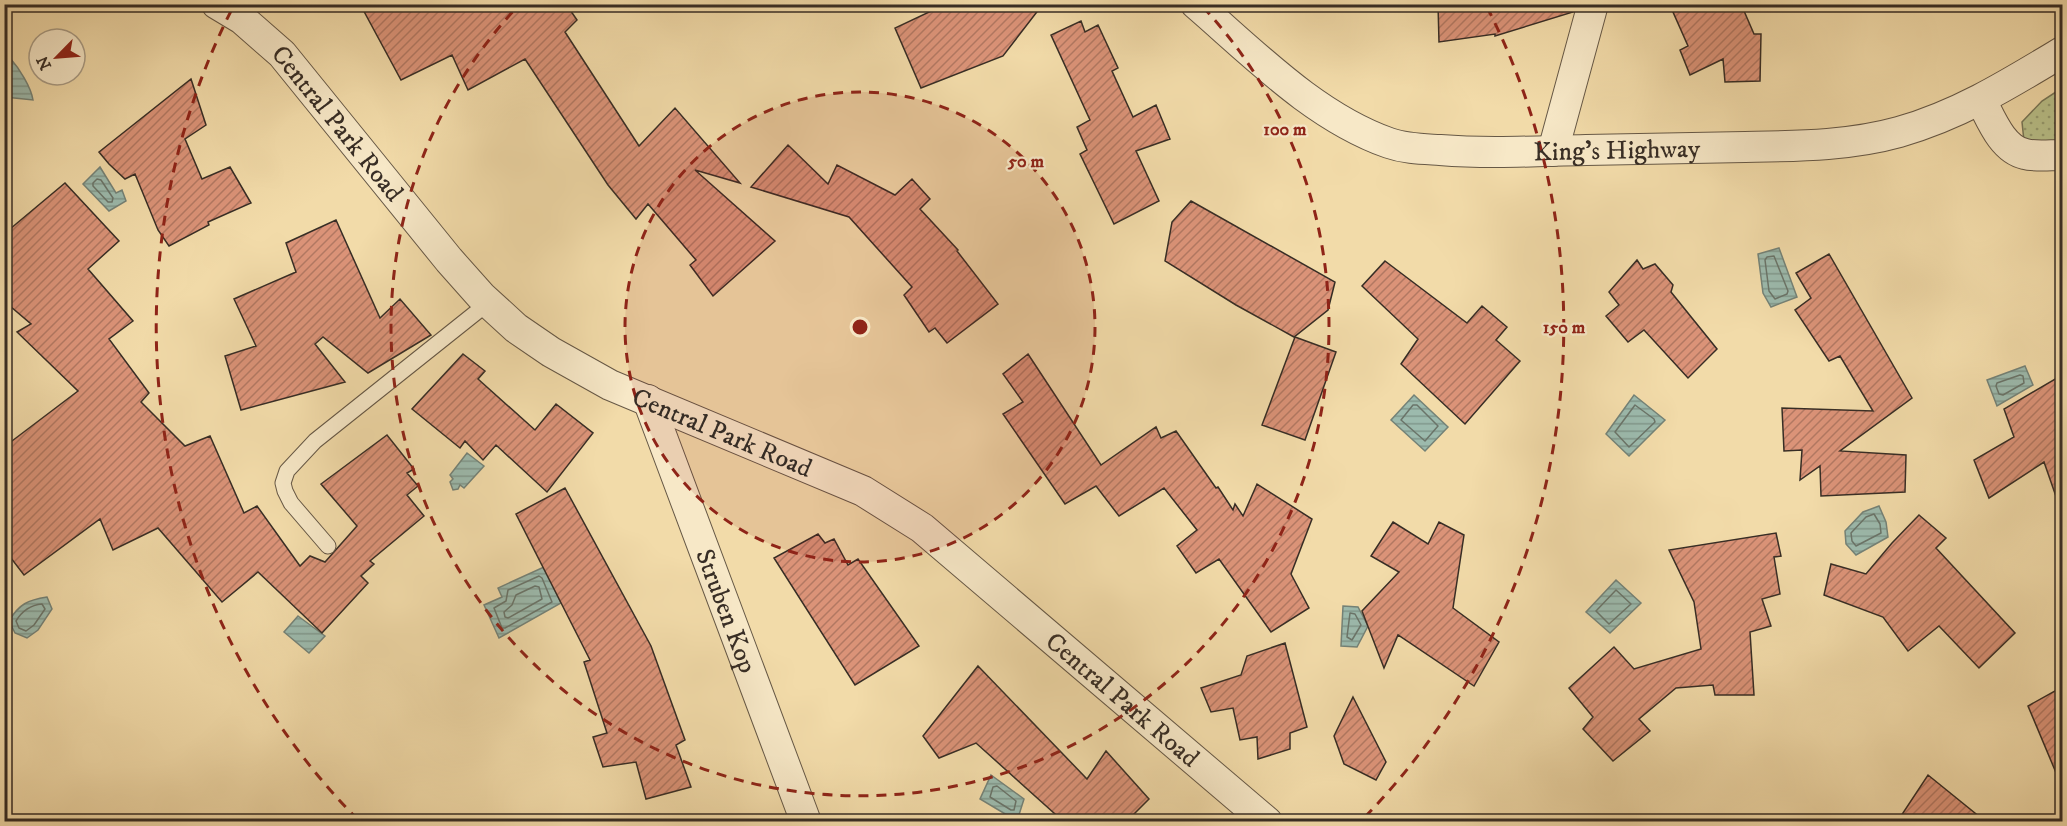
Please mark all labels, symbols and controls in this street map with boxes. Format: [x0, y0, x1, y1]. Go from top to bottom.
north arrow [27, 27, 87, 87]
street label: Central Park Road [263, 39, 410, 209]
text: N [32, 53, 56, 73]
text: 100 m [1263, 119, 1307, 141]
street label: King's Highway [1533, 133, 1701, 169]
text: 50 m [1007, 151, 1044, 173]
centre of rings [850, 317, 870, 337]
text: 150 m [1543, 317, 1586, 339]
street label: Central Park Road [627, 381, 817, 486]
street label: Struben Kop [687, 545, 764, 678]
street label: Central Park Road [1038, 625, 1206, 775]

